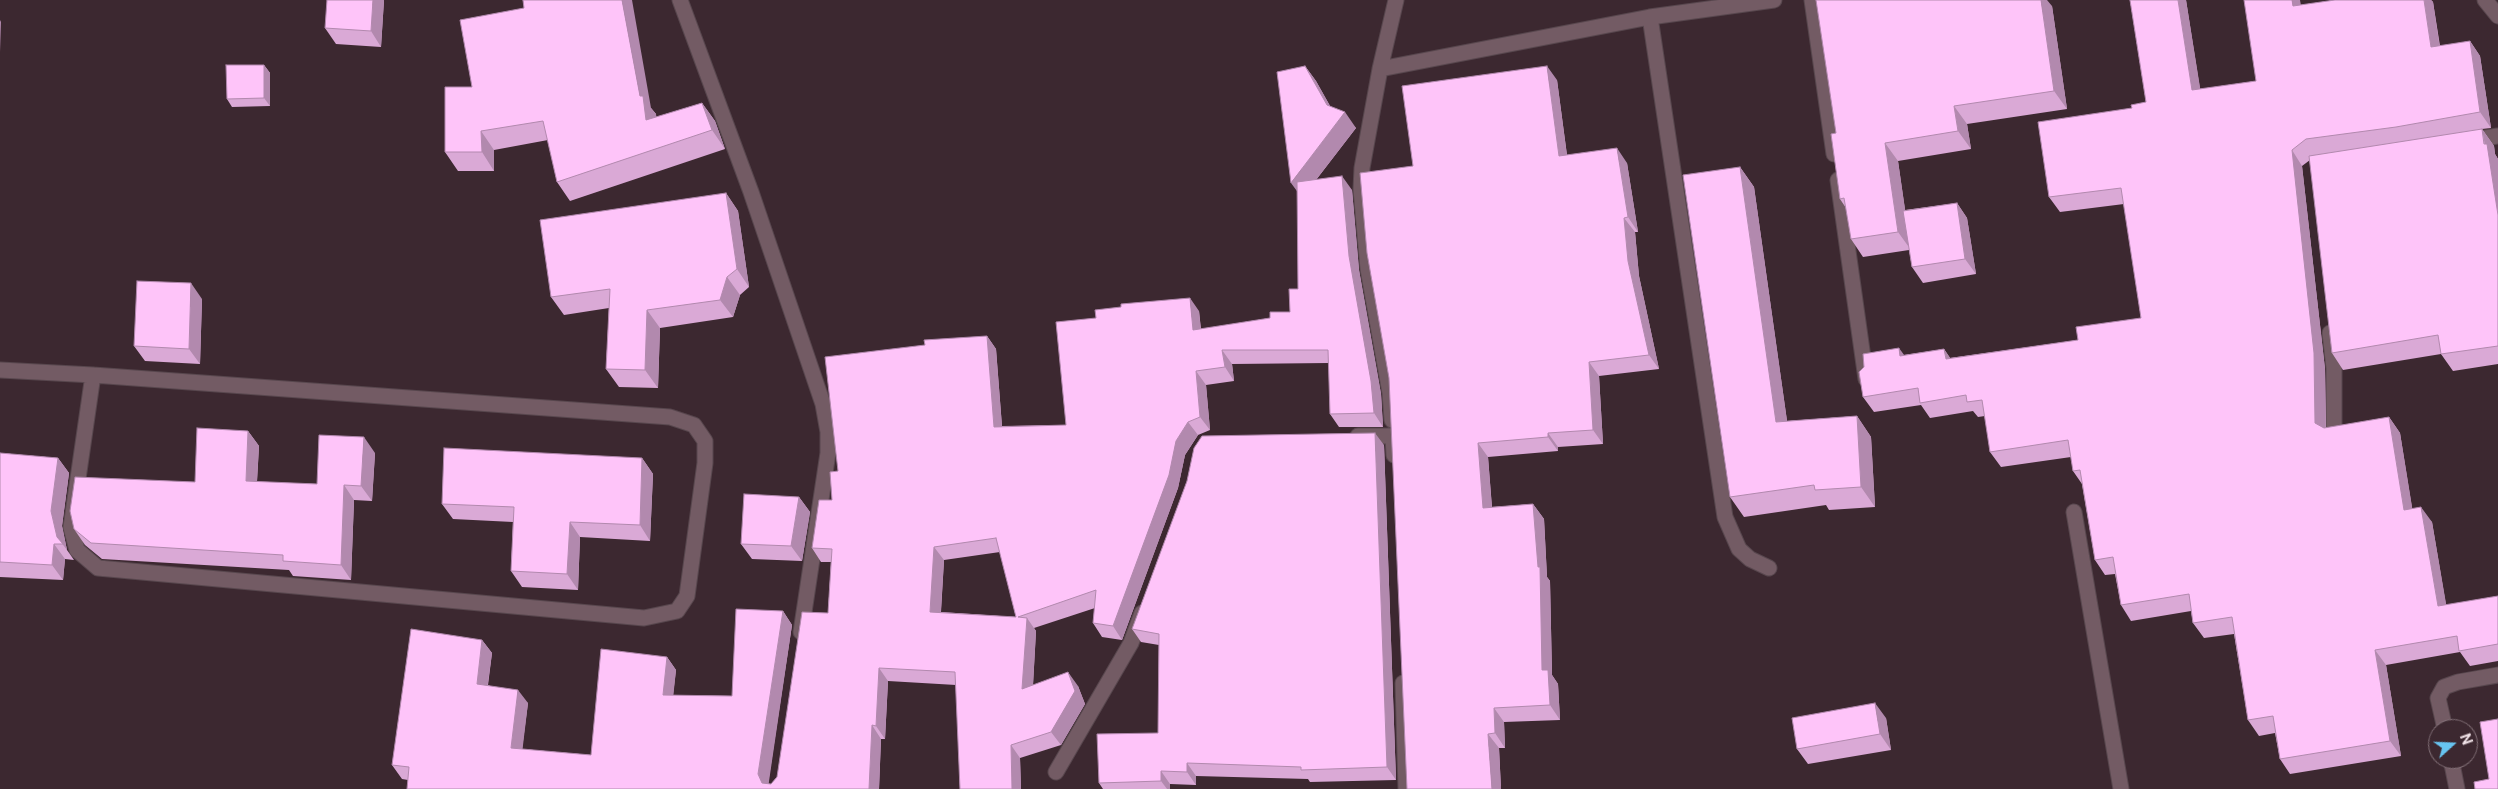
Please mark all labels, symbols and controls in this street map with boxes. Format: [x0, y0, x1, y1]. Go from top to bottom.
north arrow [2428, 719, 2478, 769]
text: N [2457, 731, 2476, 747]

